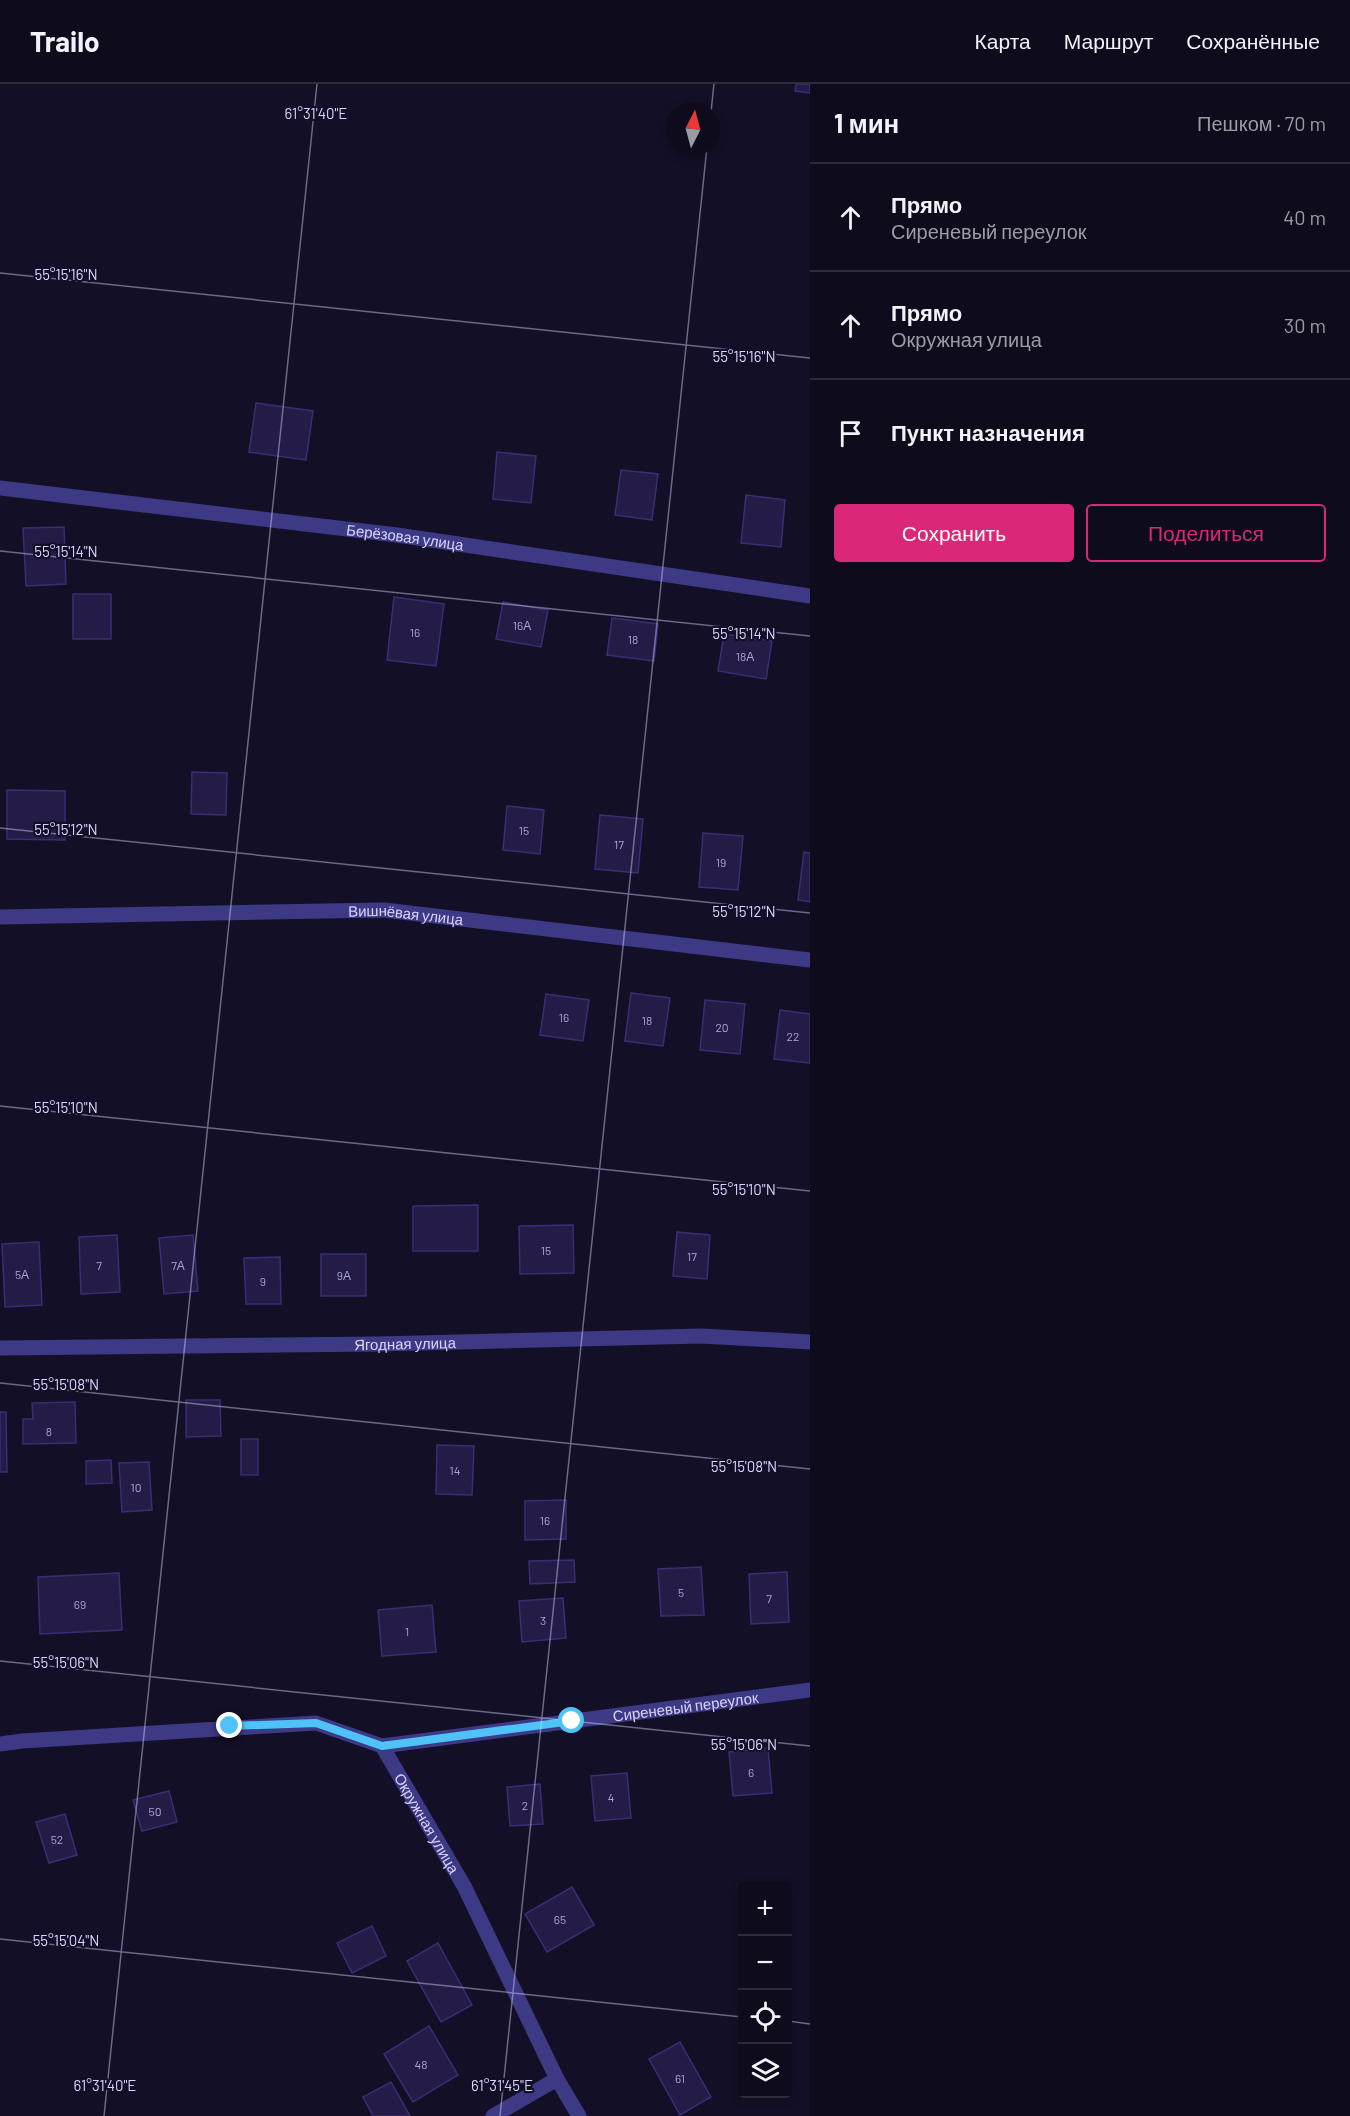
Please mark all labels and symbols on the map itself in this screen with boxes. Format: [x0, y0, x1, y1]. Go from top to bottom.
north arrow [666, 102, 720, 156]
text: 61°31'40"E [285, 104, 347, 122]
text: 55°15'16"N [34, 265, 98, 283]
text: 55°15'16"N [712, 347, 776, 365]
street label: Берёзовая улица [345, 520, 466, 554]
text: 55°15'14"N [34, 542, 98, 560]
house number: 16А [513, 618, 531, 632]
text: 55°15'14"N [712, 624, 776, 642]
house number: 16 [410, 625, 420, 639]
house number: 18 [628, 632, 638, 646]
house number: 18А [736, 649, 754, 663]
text: 55°15'12"N [34, 820, 98, 838]
house number: 15 [519, 823, 529, 837]
house number: 17 [614, 837, 624, 851]
house number: 19 [716, 855, 726, 869]
street label: Вишнёвая улица [348, 901, 465, 928]
text: 55°15'12"N [712, 902, 776, 920]
house number: 16 [559, 1010, 569, 1024]
house number: 18 [642, 1013, 652, 1027]
house number: 20 [715, 1020, 729, 1034]
house number: 22 [787, 1029, 799, 1043]
text: 55°15'10"N [34, 1098, 98, 1116]
text: 55°15'10"N [712, 1180, 776, 1198]
house number: 15 [541, 1243, 551, 1257]
house number: 17 [687, 1249, 697, 1263]
house number: 7 [96, 1258, 102, 1272]
house number: 7А [171, 1258, 185, 1272]
house number: 5А [15, 1267, 29, 1281]
house number: 9А [337, 1268, 351, 1282]
house number: 9 [260, 1274, 266, 1288]
street label: Ягодная улица [354, 1333, 457, 1353]
text: 55°15'08"N [33, 1375, 99, 1393]
house number: 8 [46, 1424, 52, 1438]
text: 55°15'08"N [711, 1457, 777, 1475]
house number: 14 [450, 1463, 460, 1477]
house number: 10 [131, 1480, 141, 1494]
house number: 16 [540, 1513, 550, 1527]
house number: 5 [678, 1585, 684, 1599]
house number: 7 [766, 1591, 772, 1605]
house number: 69 [74, 1597, 86, 1611]
house number: 3 [540, 1613, 546, 1627]
house number: 1 [405, 1624, 409, 1638]
text: 55°15'06"N [33, 1653, 99, 1671]
street label: Сиреневый переулок [612, 1688, 760, 1725]
route start [558, 1707, 584, 1733]
route end [216, 1712, 242, 1738]
text: 55°15'06"N [711, 1735, 777, 1753]
house number: 6 [748, 1765, 754, 1779]
street label: Окружная улица [391, 1770, 464, 1877]
house number: 4 [608, 1790, 614, 1804]
house number: 2 [522, 1798, 528, 1812]
house number: 50 [149, 1804, 161, 1818]
house number: 52 [51, 1832, 63, 1846]
house number: 65 [554, 1912, 566, 1926]
text: 55°15'04"N [33, 1931, 99, 1949]
house number: 48 [415, 2057, 427, 2071]
house number: 61 [675, 2071, 685, 2085]
text: 61°31'40"E [74, 2076, 136, 2094]
text: 61°31'45"E [471, 2076, 533, 2094]

